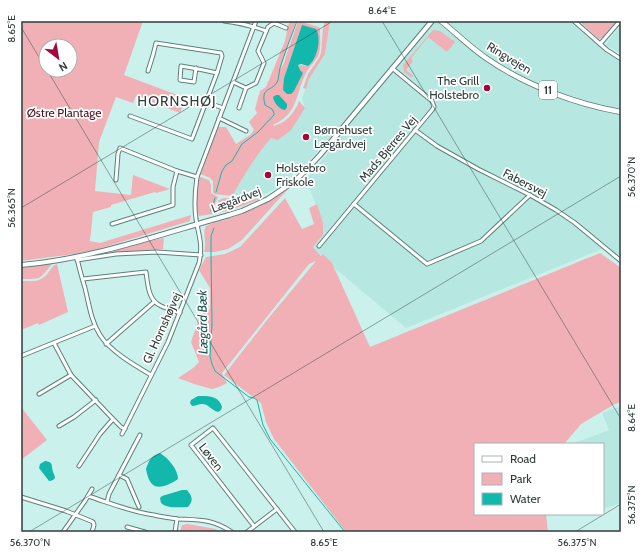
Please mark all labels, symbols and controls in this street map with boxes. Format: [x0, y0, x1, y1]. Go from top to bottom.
text: 8.64°E [368, 4, 396, 17]
text: 8.65°E [5, 15, 18, 43]
north arrow [38, 38, 78, 78]
street label: Ringvejen [484, 38, 535, 77]
text: N [56, 59, 70, 75]
place label: The Grill Holstebro [429, 73, 479, 102]
road number: 11 [539, 81, 557, 99]
marker: The Grill Holstebro [482, 83, 492, 93]
district label: HORNSHØJ [137, 92, 217, 110]
park label: Østre Plantage [27, 105, 101, 120]
street label: Mads Bjerres Vej [355, 112, 420, 185]
place label: Børnehuset Lægårdvej [314, 122, 372, 151]
marker: Børnehuset Lægårdvej [301, 132, 311, 142]
text: 56.370°N [625, 157, 638, 197]
place label: Holstebro Friskole [276, 160, 326, 189]
street label: Fabersvej [501, 165, 550, 200]
marker: Holstebro Friskole [263, 170, 273, 180]
street label: Lægårdvej [209, 183, 263, 216]
text: 56.365°N [5, 188, 18, 228]
water label: Lægård Bæk [193, 289, 211, 354]
street label: Gl. Hornshøjvej [139, 290, 184, 366]
text: 8.64°E [625, 404, 638, 432]
street label: Løven [196, 440, 227, 474]
legend [474, 443, 604, 515]
text: Road [510, 451, 536, 466]
text: Park [510, 471, 532, 486]
text: 56.375°N [625, 486, 638, 524]
text: Water [510, 491, 541, 506]
text: 56.370°N [10, 536, 50, 549]
text: 8.65°E [310, 536, 338, 549]
text: 56.375°N [558, 536, 596, 549]

